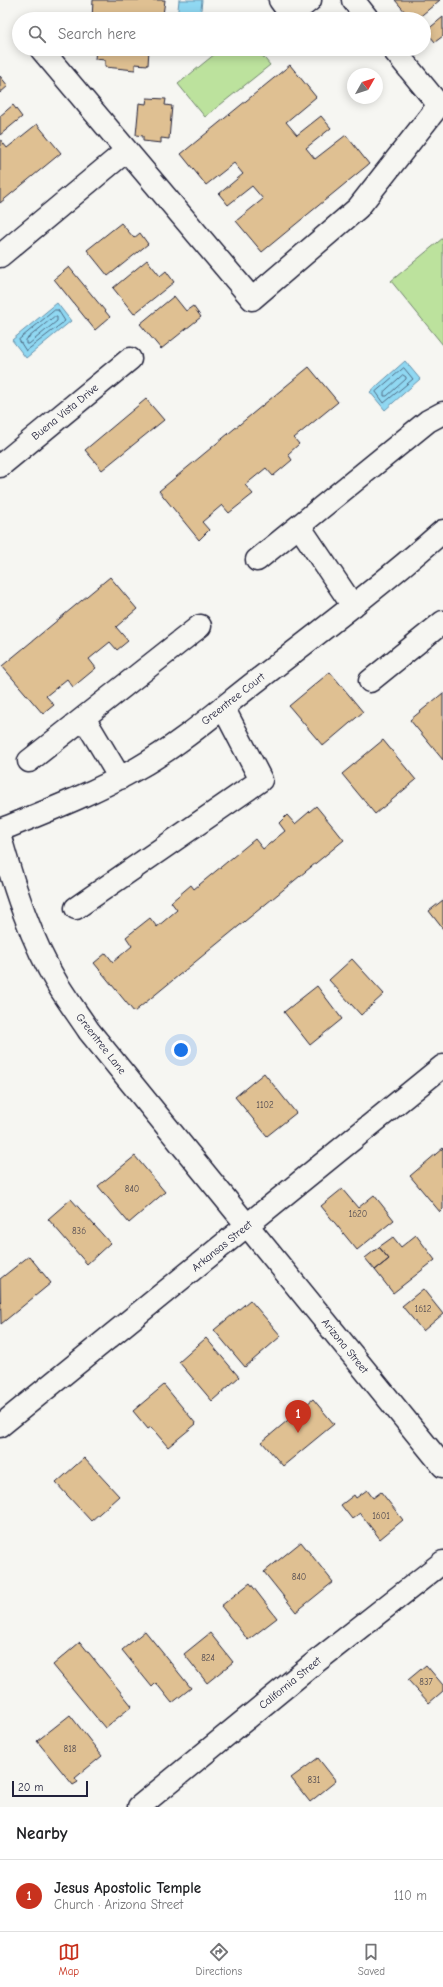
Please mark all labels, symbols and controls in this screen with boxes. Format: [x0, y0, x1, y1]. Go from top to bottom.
search box [12, 12, 431, 56]
icon: search [26, 23, 48, 45]
text: Search here [58, 25, 136, 43]
north arrow [347, 68, 383, 104]
street label: Buena Vista Drive [29, 381, 101, 443]
street label: Greentree Court [199, 670, 268, 728]
street label: Greentree Lane [73, 1011, 129, 1077]
your location [171, 1040, 191, 1060]
house number: 1102 [256, 1100, 274, 1110]
house number: 840 [125, 1184, 139, 1194]
house number: 1620 [349, 1209, 367, 1219]
street label: Arkansas Street [189, 1217, 255, 1274]
house number: 836 [72, 1226, 86, 1236]
house number: 1612 [415, 1304, 432, 1314]
street label: Arizona Street [319, 1316, 372, 1377]
pin: 1 [285, 1400, 311, 1433]
house number: 1601 [372, 1511, 390, 1521]
house number: 840 [292, 1572, 306, 1582]
house number: 824 [201, 1653, 215, 1663]
street label: California Street [256, 1654, 324, 1712]
house number: 837 [419, 1677, 433, 1687]
house number: 818 [64, 1744, 77, 1754]
house number: 831 [308, 1775, 321, 1785]
scale bar [12, 1779, 88, 1798]
text: 20 m [18, 1781, 43, 1794]
text: Nearby [16, 1824, 67, 1843]
text: Jesus Apostolic Temple [54, 1879, 201, 1897]
text: 1 [26, 1888, 32, 1903]
text: 110 m [394, 1888, 427, 1903]
text: Church · Arizona Street [54, 1897, 183, 1912]
tab: Map [58, 1941, 80, 1978]
tab: Directions [196, 1941, 242, 1978]
tab: Saved [358, 1941, 385, 1978]

